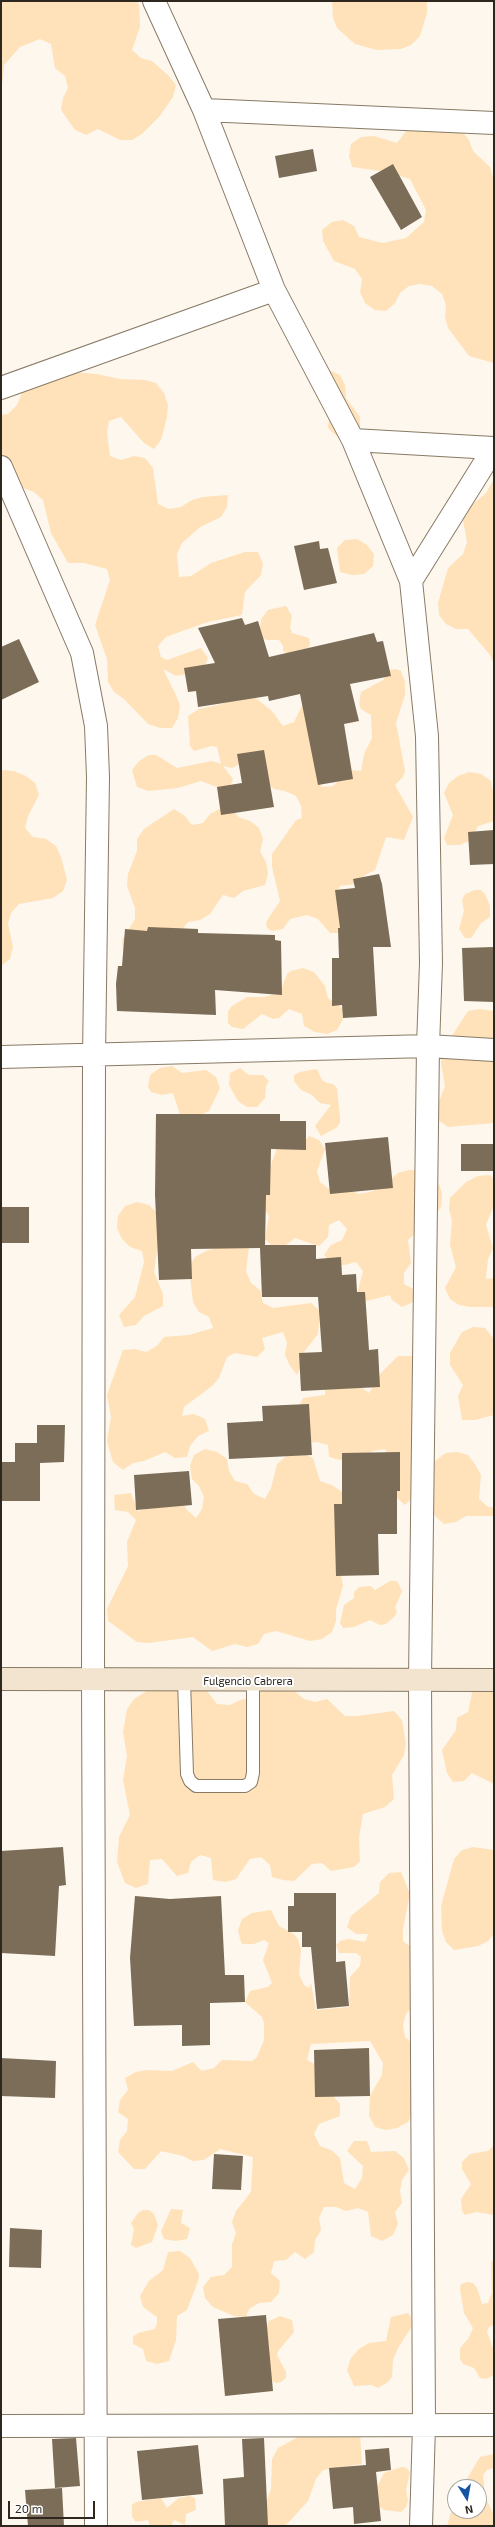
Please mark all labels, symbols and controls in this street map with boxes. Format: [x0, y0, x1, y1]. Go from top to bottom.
street label: Fulgencio Cabrera [203, 1674, 293, 1688]
north arrow [447, 2479, 487, 2519]
scale bar [10, 2493, 97, 2519]
text: 20 m [15, 2501, 42, 2515]
text: N [464, 2503, 474, 2517]

